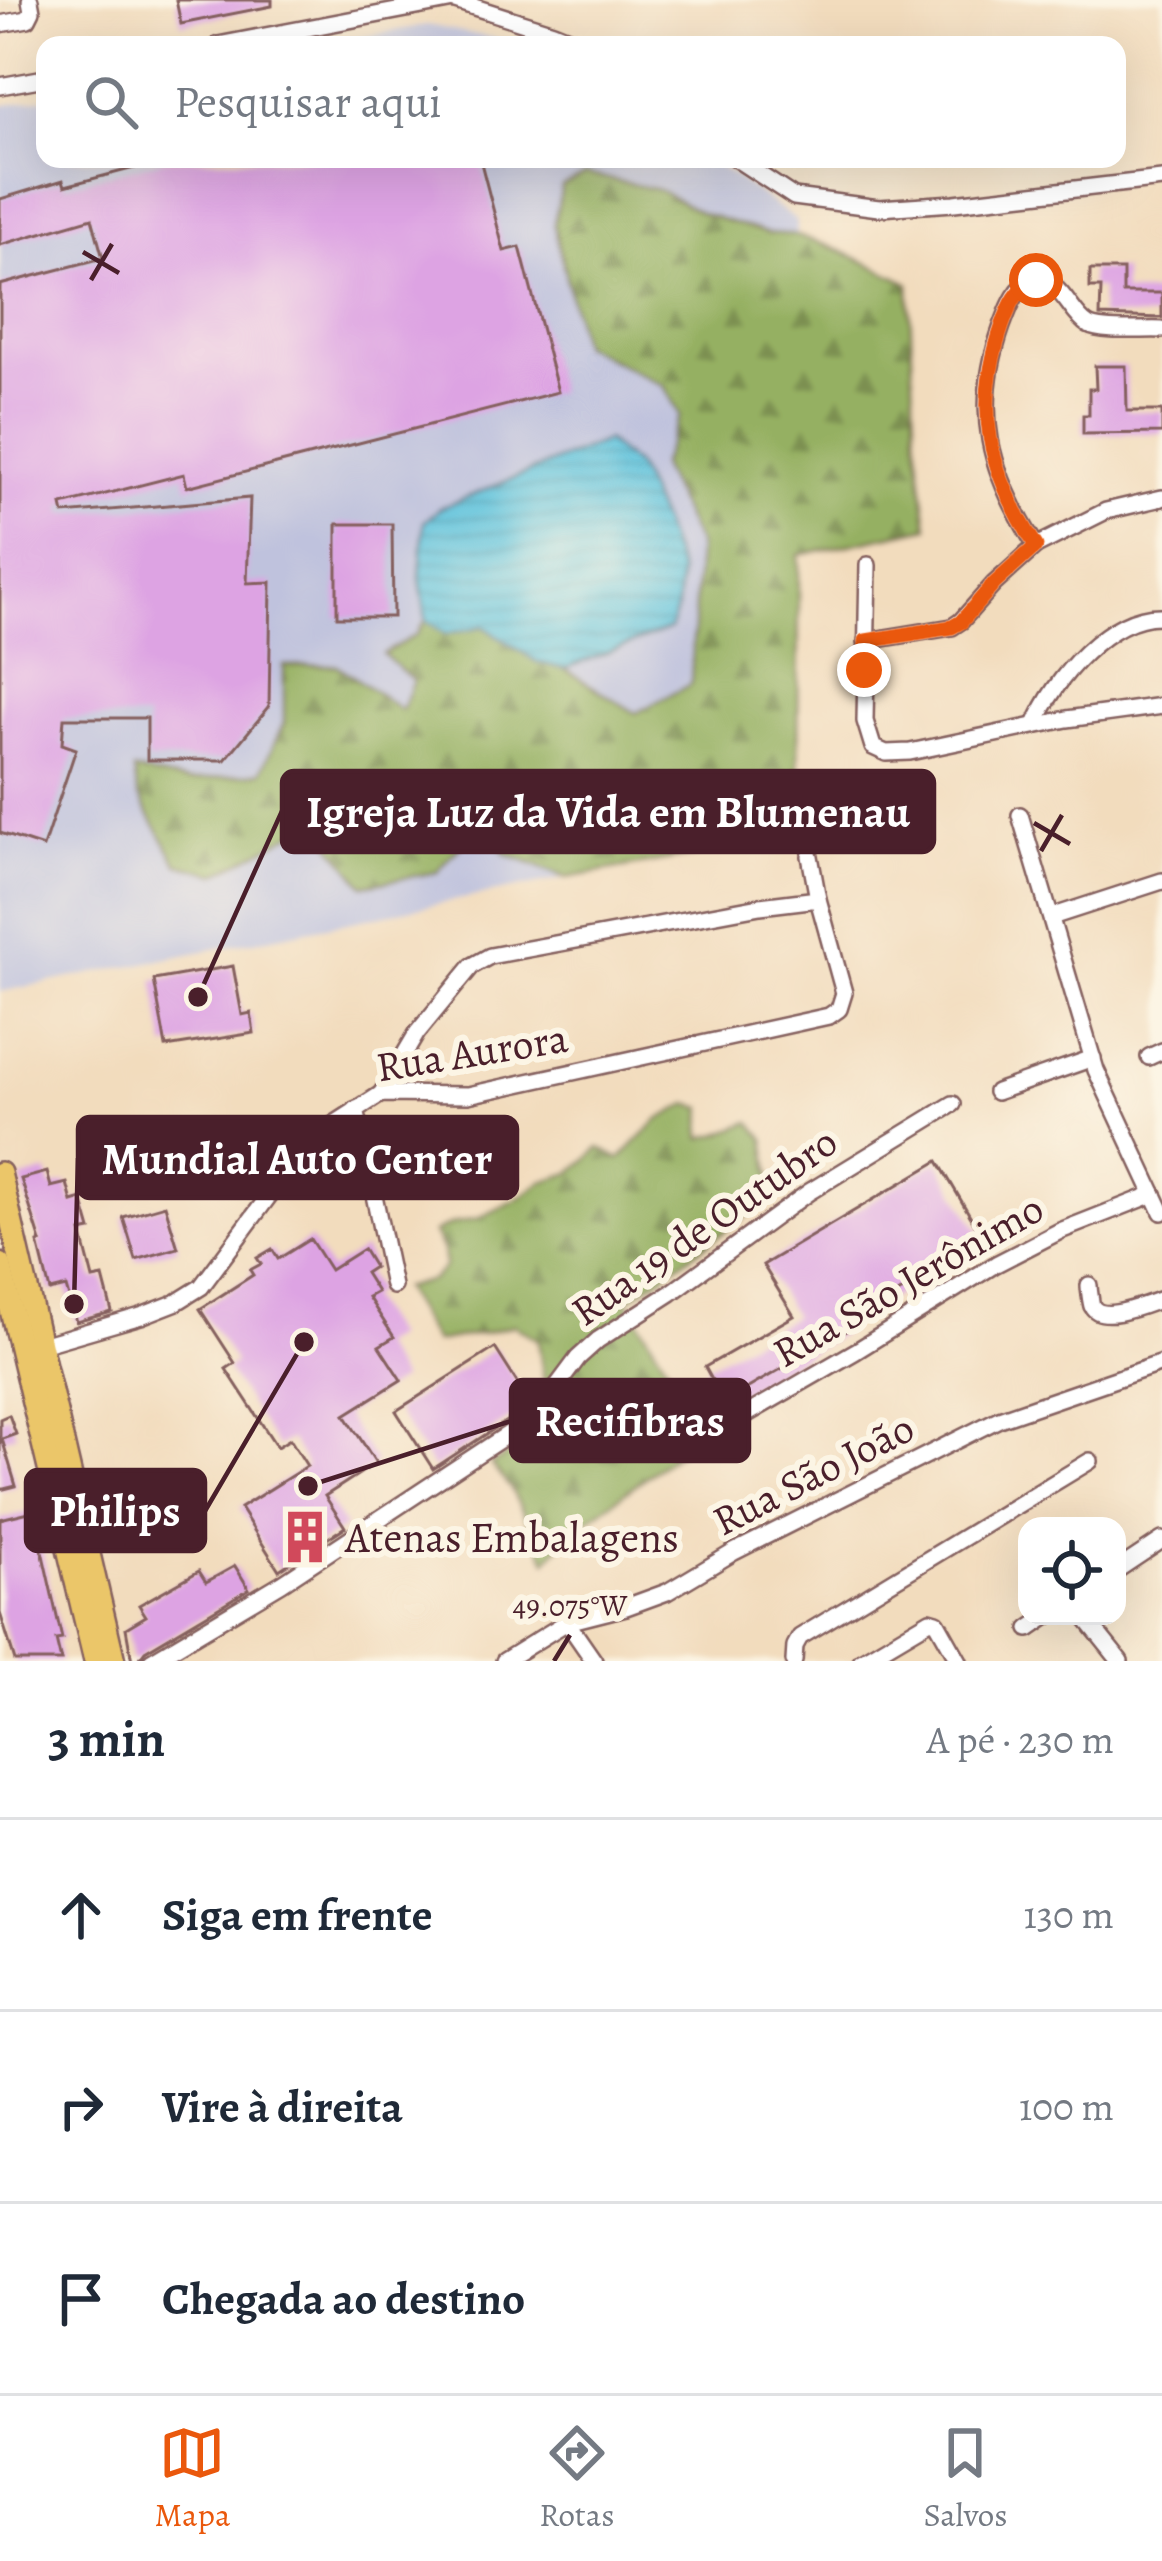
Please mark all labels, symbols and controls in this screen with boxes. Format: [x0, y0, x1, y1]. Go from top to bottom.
search box [36, 36, 1126, 168]
icon: search [78, 69, 144, 135]
text: Pesquisar aqui [174, 71, 442, 133]
route start [1009, 253, 1063, 307]
route end [837, 643, 891, 697]
callout: Igreja Luz da Vida em Blumenau [282, 771, 934, 852]
text: Igreja Luz da Vida em Blumenau [306, 781, 910, 843]
street label: Rua Aurora [372, 1009, 572, 1095]
street label: Rua 19 de Outubro [560, 1113, 848, 1339]
callout: Mundial Auto Center [78, 1117, 517, 1198]
text: Mundial Auto Center [102, 1128, 492, 1190]
street label: Rua São Jerônimo [762, 1179, 1054, 1381]
callout: Recifibras [511, 1380, 749, 1461]
text: Recifibras [535, 1390, 725, 1452]
street label: Rua São João [703, 1399, 923, 1549]
callout: Philips [26, 1470, 205, 1551]
text: Philips [50, 1480, 181, 1542]
building icon: Atenas Embalagens [276, 1508, 334, 1566]
place label: Atenas Embalagens [344, 1509, 679, 1566]
map controls [1018, 1517, 1126, 1625]
button: locate [1018, 1517, 1126, 1625]
text: 49.075°W [513, 1586, 627, 1626]
text: 3 min [48, 1704, 165, 1774]
text: A pé · 230 m [927, 1713, 1114, 1766]
icon: ahead [48, 1882, 114, 1948]
text: Siga em frente [162, 1884, 432, 1946]
text: 130 m [1023, 1888, 1114, 1941]
icon: right [48, 2074, 114, 2140]
text: Vire à direita [162, 2076, 403, 2138]
text: 100 m [1019, 2080, 1114, 2133]
icon: arrive [48, 2266, 114, 2332]
text: Chegada ao destino [162, 2268, 525, 2330]
tab: Mapa [154, 2420, 230, 2537]
tab: Rotas [539, 2420, 614, 2537]
tab: Salvos [923, 2420, 1008, 2537]

